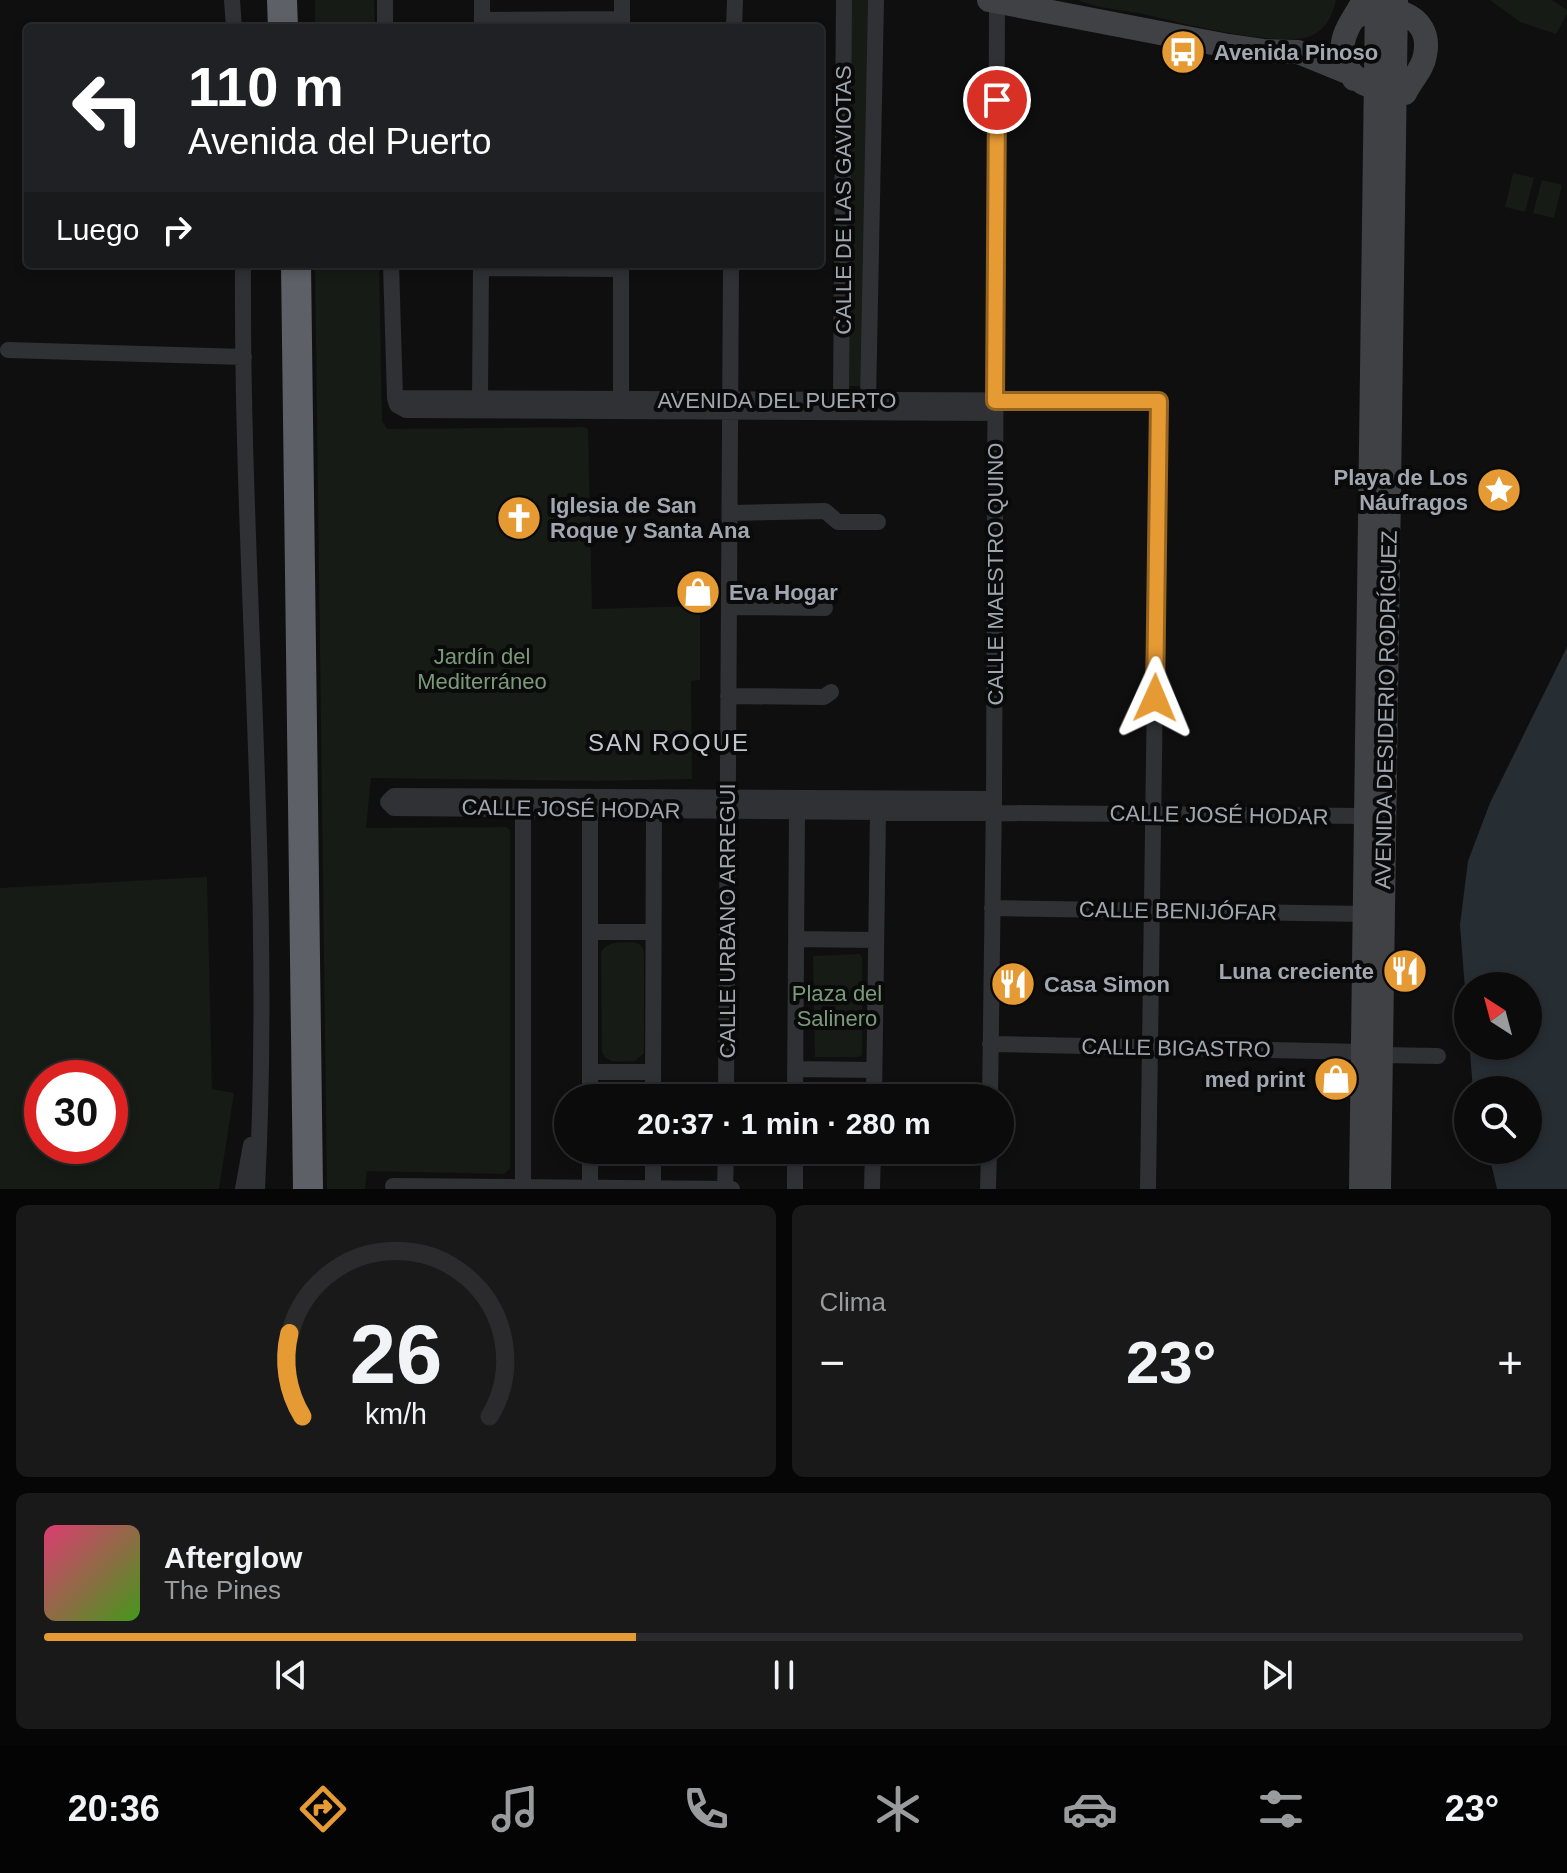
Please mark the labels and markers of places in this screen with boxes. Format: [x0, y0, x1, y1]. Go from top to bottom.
bus stop icon: Avenida Pinoso [1159, 28, 1207, 76]
place label: Avenida Pinoso [1214, 40, 1378, 65]
pin [963, 66, 1031, 134]
place label: Playa de Los Náufragos [1333, 465, 1468, 515]
place icon: Playa de Los Náufragos [1475, 466, 1523, 514]
place label: Iglesia de San Roque y Santa Ana [550, 493, 750, 543]
church icon: Iglesia de San Roque y Santa Ana [495, 494, 543, 542]
shop icon: Eva Hogar [674, 568, 722, 616]
place label: Eva Hogar [729, 580, 838, 605]
restaurant icon: Luna creciente [1381, 947, 1429, 995]
place label: Luna creciente [1219, 959, 1374, 984]
restaurant icon: Casa Simon [989, 960, 1037, 1008]
place label: Casa Simon [1044, 972, 1170, 997]
shop icon: med print [1312, 1055, 1360, 1103]
place label: med print [1205, 1067, 1306, 1092]

